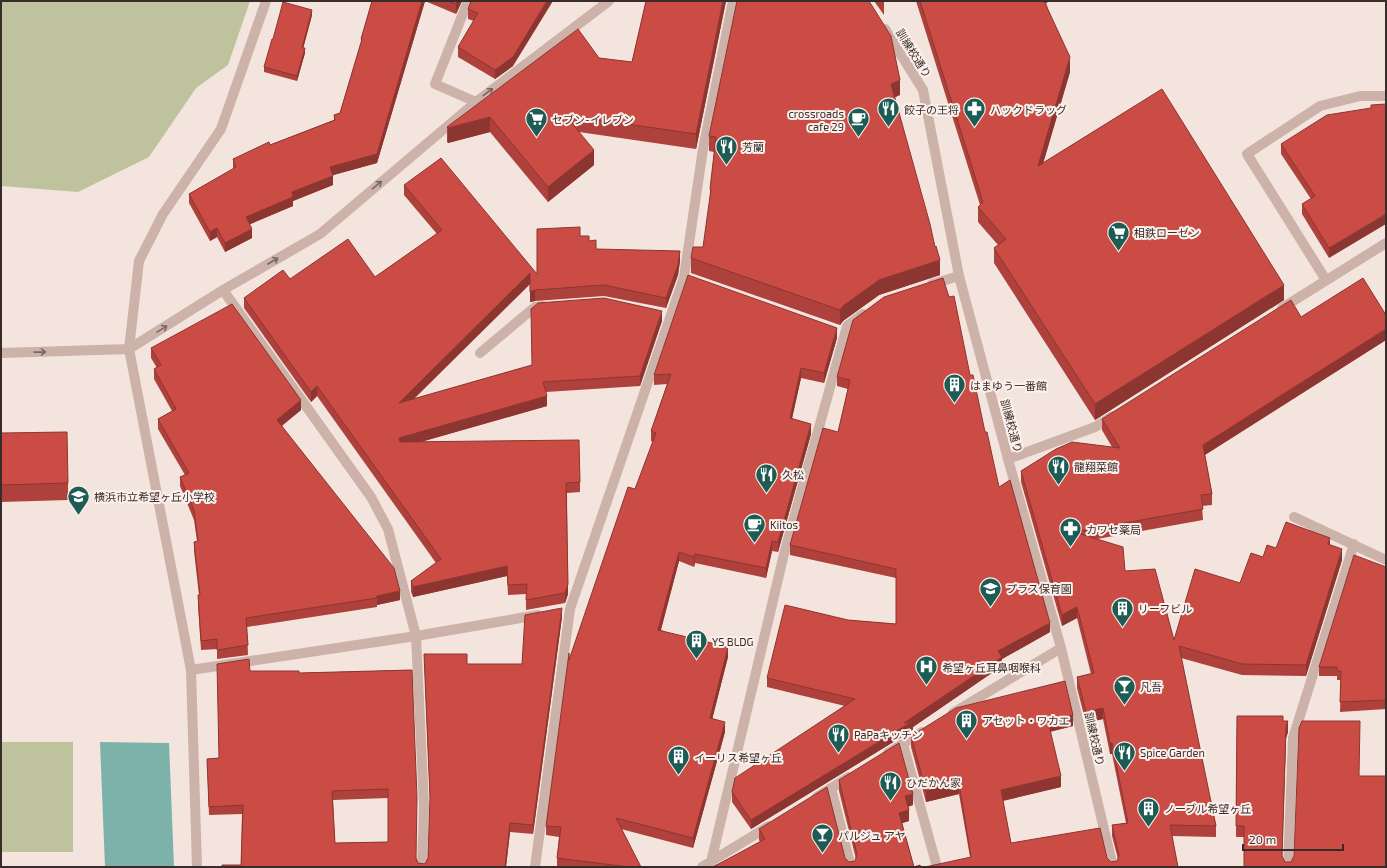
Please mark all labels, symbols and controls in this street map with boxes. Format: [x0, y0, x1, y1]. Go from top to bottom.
street label: 訓練校通り [894, 26, 934, 80]
one-way arrow [482, 88, 493, 97]
restaurant icon: 餃子の王将 [876, 96, 902, 129]
pharmacy icon: ハックドラッグ [962, 96, 988, 129]
place label: 餃子の王将 [904, 103, 959, 116]
place label: ハックドラッグ [990, 103, 1067, 116]
supermarket icon: セブン-イレブン [523, 106, 549, 139]
cafe icon: crossroads cafe 29 [846, 106, 872, 139]
place label: crossroads cafe 29 [788, 107, 844, 133]
place label: セブン-イレブン [552, 113, 634, 126]
restaurant icon: 芳蘭 [714, 133, 740, 166]
place label: 芳蘭 [742, 140, 764, 153]
one-way arrow [372, 180, 383, 189]
supermarket icon: 相鉄ローゼン [1105, 219, 1131, 252]
place label: 相鉄ローゼン [1134, 226, 1200, 239]
one-way arrow [267, 256, 279, 264]
one-way arrow [156, 324, 168, 332]
one-way arrow [33, 348, 46, 355]
building icon: はまゆう一番館 [941, 372, 967, 405]
place label: はまゆう一番館 [970, 379, 1047, 392]
street label: 訓練校通り [999, 398, 1025, 454]
restaurant icon: 龍翔菜館 [1045, 453, 1071, 486]
place label: 龍翔菜館 [1074, 460, 1118, 473]
restaurant icon: 久松 [753, 461, 779, 494]
place label: 久松 [782, 468, 804, 481]
school or university icon: 横浜市立希望ヶ丘小学校 [66, 483, 92, 516]
place label: 横浜市立希望ヶ丘小学校 [94, 490, 215, 503]
cafe icon: Kiitos [741, 511, 767, 544]
pharmacy icon: カワセ薬局 [1057, 516, 1083, 549]
place label: Kiitos [770, 518, 798, 531]
place label: カワセ薬局 [1086, 523, 1141, 536]
school or university icon: プラス保育園 [978, 575, 1004, 608]
place label: プラス保育園 [1006, 582, 1072, 595]
building icon: リーフビル [1110, 595, 1136, 628]
place label: リーフビル [1138, 602, 1192, 615]
building icon: YS BLDG [684, 628, 710, 661]
place label: YS BLDG [712, 635, 754, 648]
hospital icon: 希望ヶ丘耳鼻咽喉科 [914, 654, 940, 687]
place label: 希望ヶ丘耳鼻咽喉科 [942, 661, 1041, 674]
bar icon: 凡吾 [1112, 673, 1138, 706]
place label: 凡吾 [1140, 680, 1162, 693]
building icon: アセット・ワカエ [953, 707, 979, 740]
street label: 訓練校通り [1082, 711, 1108, 767]
place label: アセット・ワカエ [982, 714, 1070, 727]
restaurant icon: PaPaキッチン [826, 721, 852, 754]
place label: PaPaキッチン [854, 728, 923, 741]
restaurant icon: Spice Garden [1112, 739, 1138, 772]
building icon: イーリス希望ヶ丘 [665, 744, 691, 777]
place label: Spice Garden [1140, 746, 1205, 759]
place label: イーリス希望ヶ丘 [694, 751, 782, 764]
restaurant icon: ひだかん家 [878, 769, 904, 802]
place label: ひだかん家 [906, 776, 961, 789]
building icon: ノーブル希望ヶ丘 [1135, 795, 1161, 828]
place label: ノーブル希望ヶ丘 [1164, 802, 1251, 815]
bar icon: パルジュ アヤ [810, 822, 836, 855]
scale bar [1243, 826, 1343, 852]
place label: パルジュ アヤ [838, 829, 906, 842]
text: 20 m [1249, 832, 1276, 846]

